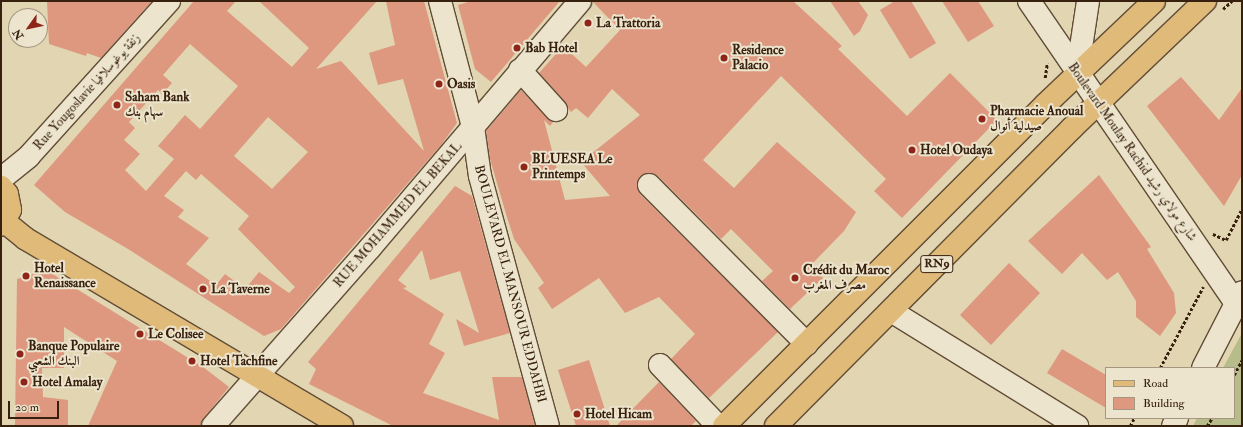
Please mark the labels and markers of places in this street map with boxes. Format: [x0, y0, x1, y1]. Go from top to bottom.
place label: La Trattoria [596, 15, 660, 31]
marker: La Trattoria [583, 18, 593, 28]
place label: Bab Hotel [525, 40, 578, 56]
marker: Bab Hotel [512, 43, 522, 53]
place label: Residence Palacio [732, 43, 784, 74]
marker: Residence Palacio [719, 53, 729, 63]
place label: Oasis [447, 76, 475, 92]
marker: Oasis [434, 79, 444, 89]
place label: Saham Bank سهام بنك [125, 90, 189, 121]
marker: Saham Bank سهام بنك [112, 100, 122, 110]
place label: Pharmacie Anoual صيدلية أنوال [990, 104, 1083, 135]
marker: Pharmacie Anoual صيدلية أنوال [977, 114, 987, 124]
place label: Hotel Oudaya [920, 142, 992, 158]
marker: Hotel Oudaya [907, 145, 917, 155]
place label: BLUESEA Le Printemps [532, 152, 612, 183]
marker: BLUESEA Le Printemps [519, 162, 529, 172]
place label: Hotel Renaissance [34, 261, 96, 292]
place label: Crédit du Maroc مصرف المغرب [803, 263, 889, 294]
marker: Hotel Renaissance [21, 271, 31, 281]
marker: Crédit du Maroc مصرف المغرب [790, 273, 800, 283]
place label: La Taverne [211, 281, 270, 297]
marker: La Taverne [198, 284, 208, 294]
place label: Le Colisee [148, 326, 203, 342]
marker: Le Colisee [135, 329, 145, 339]
place label: Banque Populaire البنك الشعبي [28, 339, 119, 370]
marker: Banque Populaire البنك الشعبي [15, 349, 25, 359]
place label: Hotel Tachfine [200, 353, 277, 369]
marker: Hotel Tachfine [187, 356, 197, 366]
place label: Hotel Amalay [32, 374, 102, 390]
marker: Hotel Amalay [19, 377, 29, 387]
place label: Hotel Hicam [585, 406, 652, 422]
marker: Hotel Hicam [572, 409, 582, 419]

